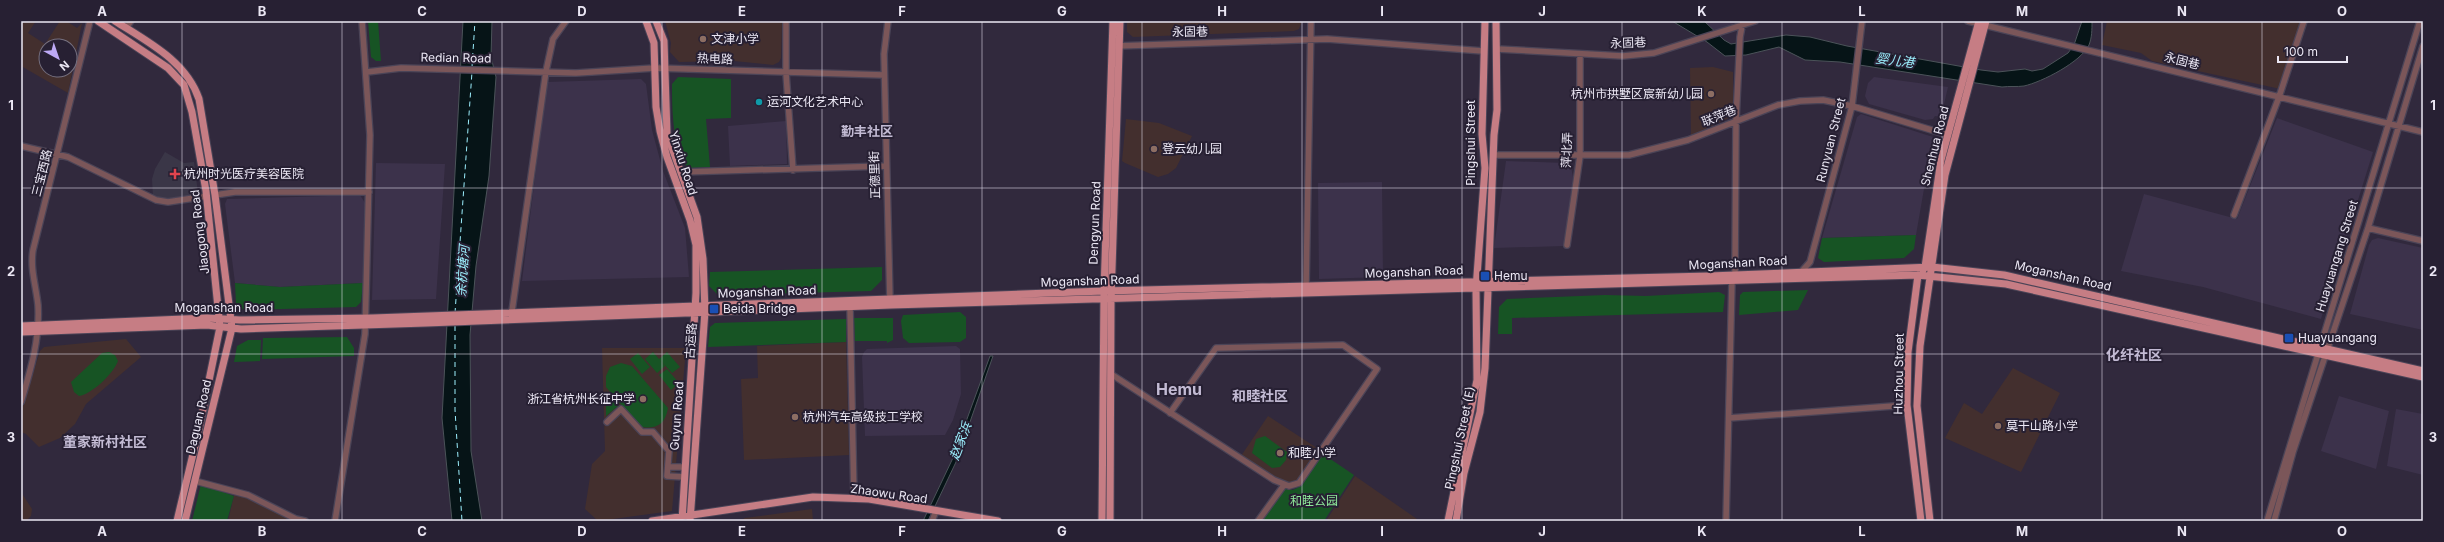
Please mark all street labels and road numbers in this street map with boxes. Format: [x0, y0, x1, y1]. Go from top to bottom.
street label: 永固巷 [1172, 24, 1208, 39]
street label: 永固巷 [1610, 34, 1646, 51]
street label: Redian Road [420, 49, 492, 66]
street label: 永固巷 [2163, 49, 2201, 72]
street label: 热电路 [697, 50, 733, 67]
street label: Runyuan Street [1813, 96, 1848, 184]
street label: Pingshui Street [1463, 100, 1478, 186]
street label: 联萍巷 [1699, 102, 1738, 129]
street label: Shenhua Road [1917, 104, 1952, 188]
street label: Yinxiu Road [666, 129, 701, 197]
street label: 萍北弄 [1558, 132, 1575, 168]
street label: 三宝西路 [28, 148, 55, 198]
street label: 正德里街 [866, 151, 883, 199]
street label: Dengyun Road [1086, 181, 1103, 265]
street label: Jiaogong Road [187, 189, 212, 275]
street label: Huayuangang Street [2312, 198, 2361, 314]
street label: Moganshan Road [1688, 252, 1788, 273]
street label: Moganshan Road [2013, 257, 2113, 294]
street label: Moganshan Road [1364, 262, 1464, 281]
street label: Moganshan Road [1040, 271, 1140, 290]
street label: Moganshan Road [717, 282, 817, 301]
street label: Moganshan Road [175, 300, 273, 315]
street label: 古运路 [682, 322, 699, 359]
street label: Huzhou Street [1890, 333, 1907, 415]
street label: Daguan Road [183, 378, 214, 456]
street label: Guyun Road [667, 381, 686, 451]
street label: Pingshui Street (E) [1441, 385, 1478, 491]
street label: Zhaowu Road [850, 481, 929, 506]

